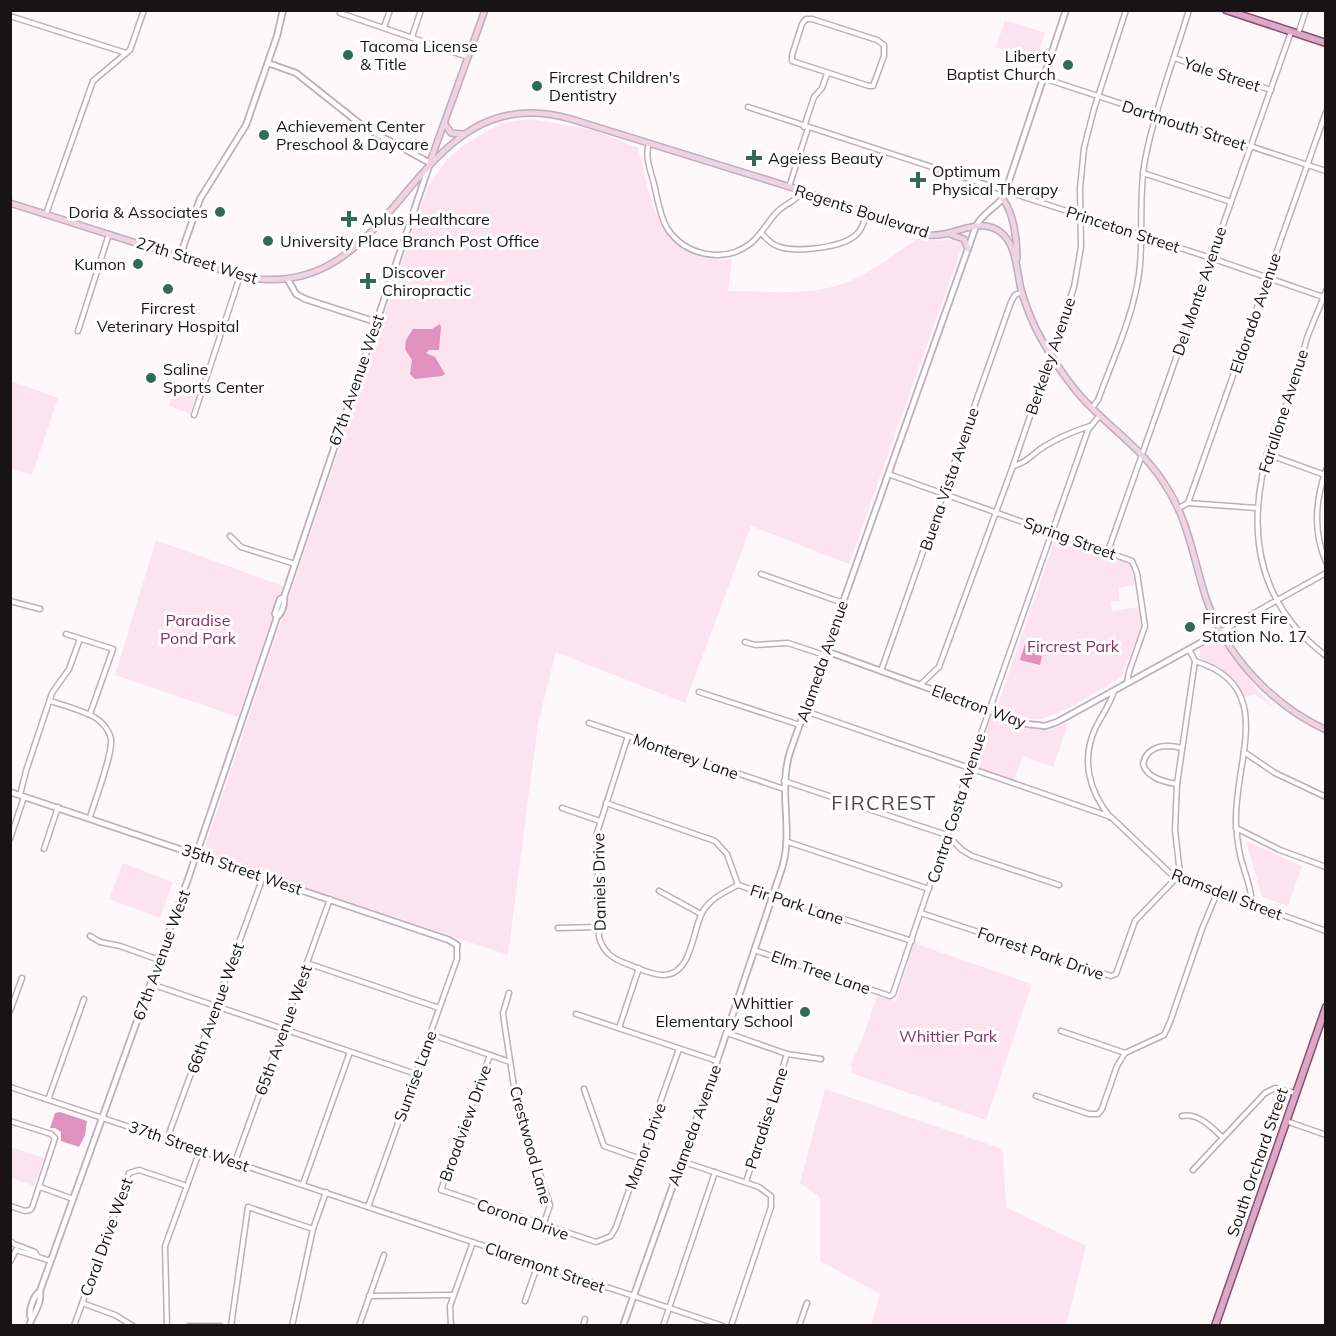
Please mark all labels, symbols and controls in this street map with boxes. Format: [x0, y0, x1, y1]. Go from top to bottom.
place label: Tacoma License & Title [360, 36, 478, 74]
place label: Liberty Baptist Church [946, 46, 1056, 84]
marker: Tacoma License & Title [341, 48, 355, 62]
street label: Yale Street [1180, 52, 1263, 96]
marker: Liberty Baptist Church [1061, 58, 1075, 72]
place label: Fircrest Children's Dentistry [549, 67, 680, 105]
marker: Fircrest Children's Dentistry [530, 79, 544, 93]
street label: Dartmouth Street [1119, 96, 1249, 155]
place label: Achievement Center Preschool & Daycare [276, 116, 429, 154]
marker: Achievement Center Preschool & Daycare [257, 128, 271, 142]
place label: Ageiess Beauty [768, 148, 884, 168]
marker: Ageiess Beauty [745, 149, 763, 167]
place label: Optimum Physical Therapy [932, 161, 1059, 199]
marker: Optimum Physical Therapy [909, 171, 927, 189]
street label: Regents Boulevard [792, 180, 932, 242]
street label: Princeton Street [1064, 201, 1183, 257]
place label: Doria & Associates [68, 202, 208, 222]
marker: Doria & Associates [213, 205, 227, 219]
place label: Aplus Healthcare [362, 209, 490, 229]
marker: Aplus Healthcare [340, 210, 358, 228]
street label: Del Monte Avenue [1168, 224, 1230, 358]
place label: University Place Branch Post Office [280, 231, 539, 251]
street label: 27th Street West [134, 232, 260, 288]
marker: University Place Branch Post Office [261, 234, 275, 248]
street label: Eldorado Avenue [1225, 250, 1285, 376]
place label: Kumon [74, 254, 126, 274]
marker: Kumon [131, 257, 145, 271]
place label: Discover Chiropractic [382, 262, 471, 300]
marker: Discover Chiropractic [359, 272, 377, 290]
marker: Fircrest Veterinary Hospital [161, 282, 175, 296]
street label: Berkeley Avenue [1021, 295, 1079, 417]
place label: Fircrest Veterinary Hospital [97, 298, 239, 336]
street label: 67th Avenue West [324, 311, 388, 448]
street label: Farallone Avenue [1254, 347, 1312, 475]
place label: Saline Sports Center [163, 359, 264, 397]
marker: Saline Sports Center [144, 371, 158, 385]
street label: Buena Vista Avenue [915, 405, 983, 553]
street label: Spring Street [1021, 512, 1119, 564]
street label: Alameda Avenue [792, 598, 852, 724]
place label: Fircrest Fire Station No. 17 [1202, 608, 1307, 646]
park label: Paradise Pond Park [160, 610, 237, 648]
marker: Fircrest Fire Station No. 17 [1183, 620, 1197, 634]
park label: Fircrest Park [1027, 636, 1120, 656]
street label: Electron Way [929, 680, 1029, 732]
street label: Monterey Lane [631, 729, 741, 783]
street label: Contra Costa Avenue [922, 730, 990, 886]
district label: FIRCREST [831, 790, 937, 815]
street label: Daniels Drive [588, 833, 610, 931]
street label: 35th Street West [179, 839, 305, 899]
street label: Ramsdell Street [1169, 864, 1286, 924]
street label: Fir Park Lane [748, 879, 846, 929]
street label: 67th Avenue West [128, 887, 194, 1023]
street label: Forrest Park Drive [975, 922, 1107, 984]
street label: 66th Avenue West [182, 940, 248, 1076]
street label: Elm Tree Lane [769, 946, 873, 998]
street label: 65th Avenue West [250, 962, 316, 1098]
place label: Whittier Elementary School [655, 993, 793, 1031]
marker: Whittier Elementary School [798, 1005, 812, 1019]
park label: Whittier Park [899, 1026, 998, 1046]
street label: Sunrise Lane [389, 1028, 441, 1124]
street label: Broadview Drive [435, 1062, 495, 1184]
street label: Alameda Avenue [663, 1062, 725, 1188]
street label: Paradise Lane [740, 1065, 792, 1171]
street label: Crestwood Lane [506, 1084, 556, 1206]
street label: South Orchard Street [1222, 1085, 1292, 1239]
street label: Manor Drive [620, 1100, 670, 1192]
street label: 37th Street West [126, 1116, 252, 1176]
street label: Coral Drive West [75, 1175, 137, 1299]
street label: Corona Drive [474, 1194, 572, 1244]
street label: Claremont Street [482, 1237, 608, 1297]

